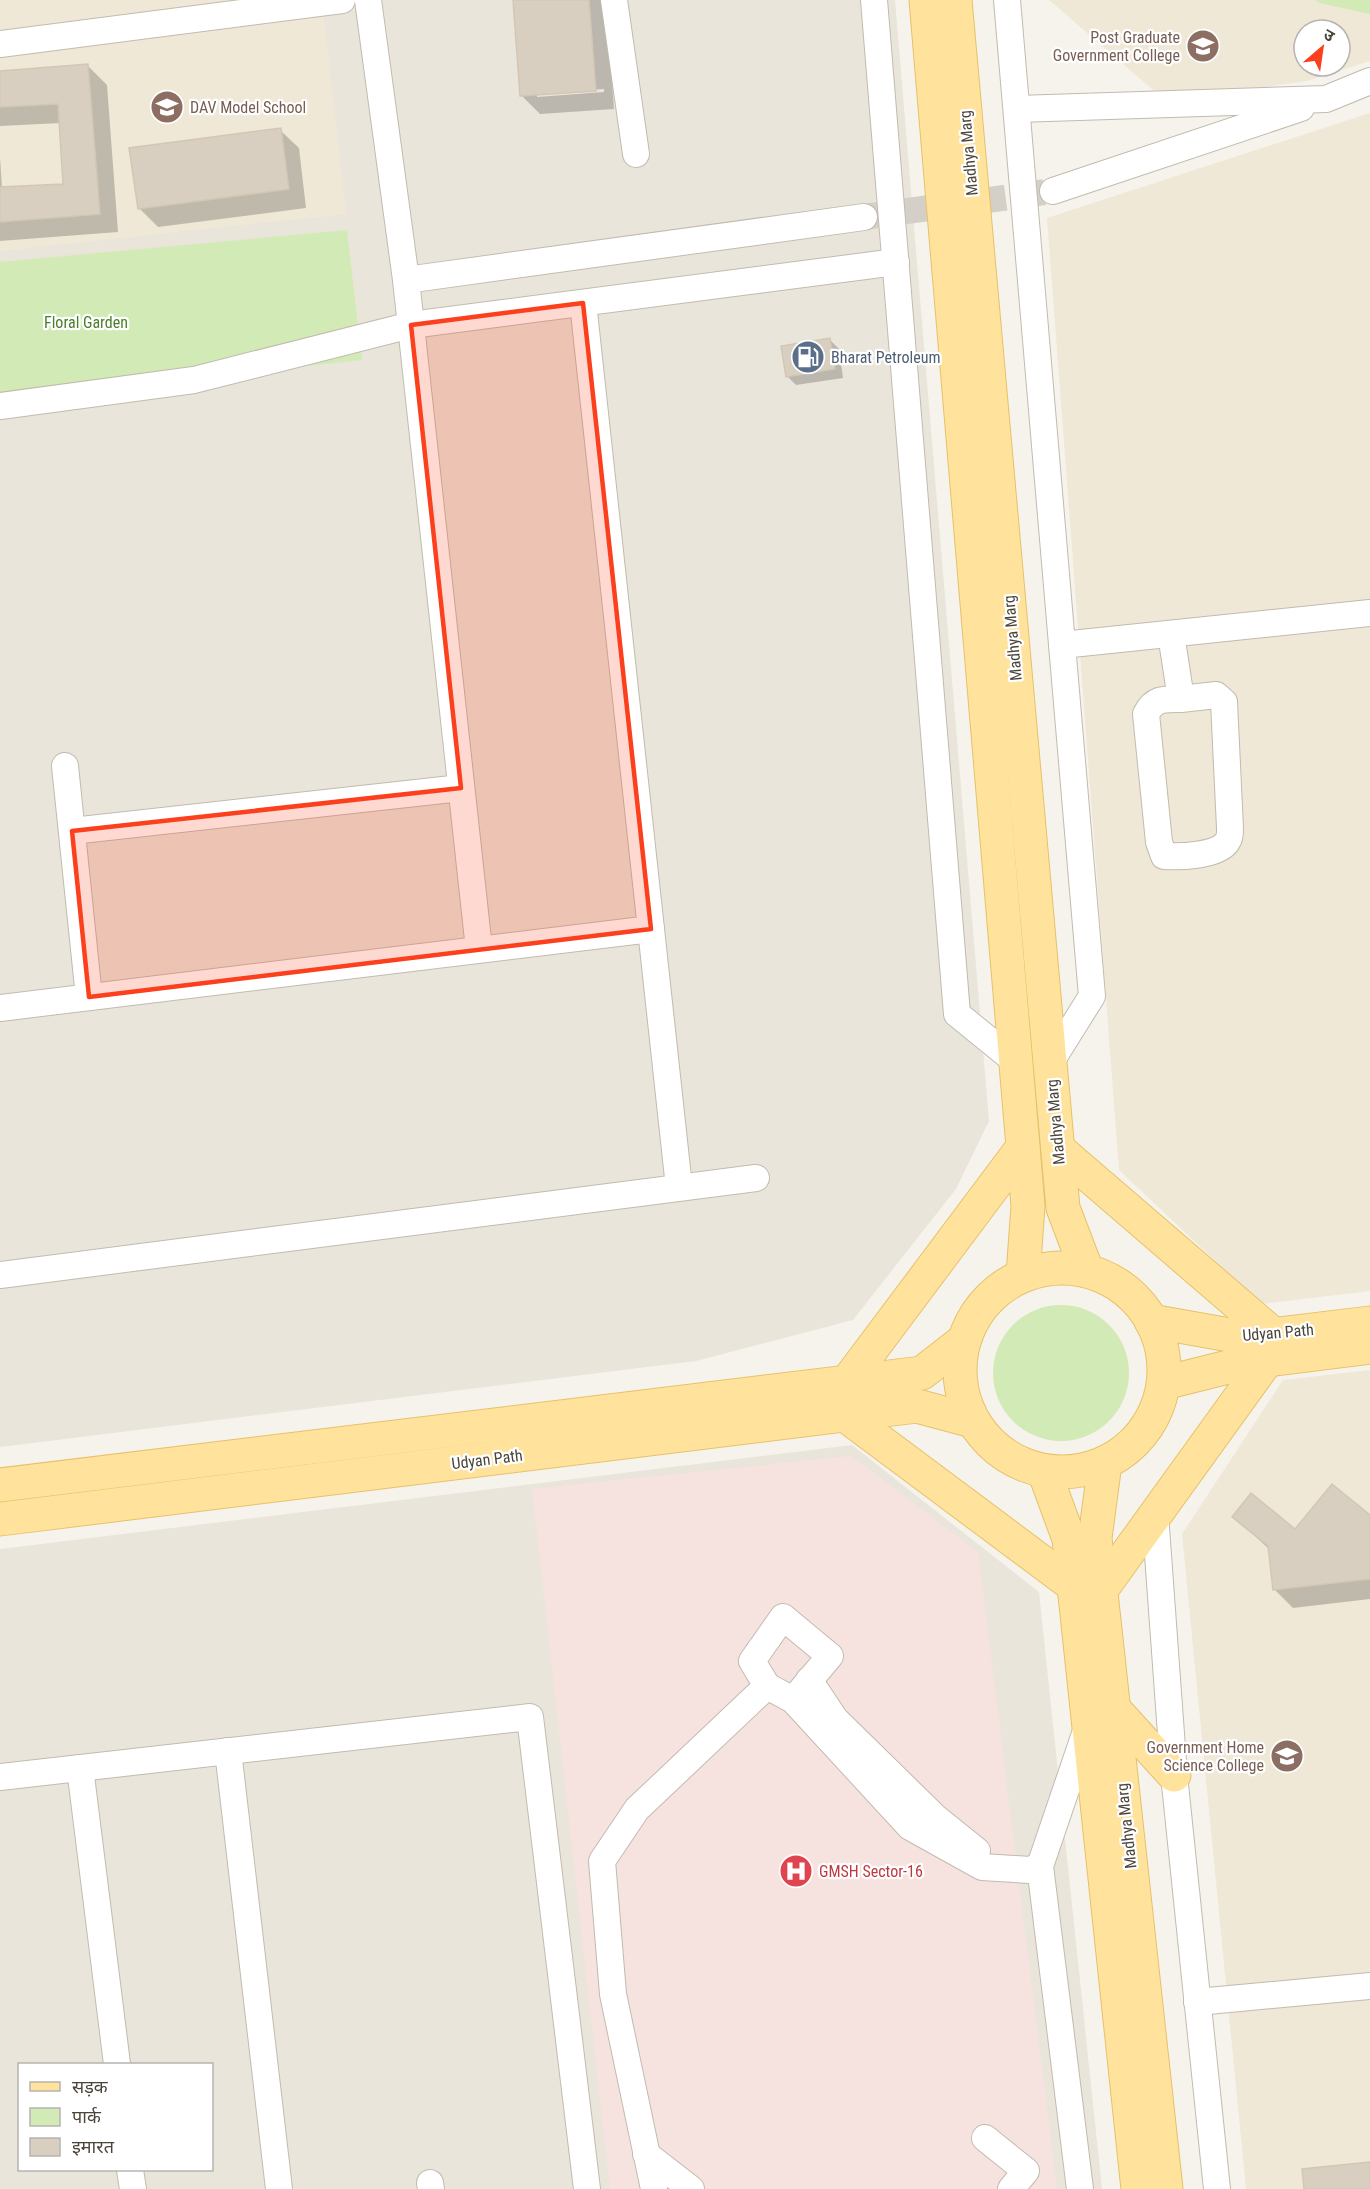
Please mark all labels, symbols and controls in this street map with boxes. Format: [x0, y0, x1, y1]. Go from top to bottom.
north arrow [1292, 18, 1352, 78]
text: उ [1320, 25, 1338, 46]
place label: Post Graduate Government College [1053, 28, 1180, 65]
school or university icon: Post Graduate Government College [1185, 28, 1221, 64]
school or university icon: DAV Model School [149, 89, 185, 125]
place label: DAV Model School [190, 98, 306, 117]
street label: Madhya Marg [955, 109, 982, 196]
park label: Floral Garden [44, 313, 128, 332]
fuel station icon: Bharat Petroleum [790, 339, 826, 375]
place label: Bharat Petroleum [831, 348, 940, 367]
street label: Madhya Marg [999, 594, 1026, 681]
street label: Madhya Marg [1042, 1078, 1069, 1165]
street label: Udyan Path [1242, 1320, 1314, 1345]
street label: Udyan Path [450, 1446, 524, 1473]
place label: Government Home Science College [1147, 1738, 1264, 1775]
school or university icon: Government Home Science College [1269, 1738, 1305, 1774]
street label: Madhya Marg [1113, 1782, 1140, 1870]
hospital icon: GMSH Sector-16 [778, 1853, 814, 1889]
place label: GMSH Sector-16 [819, 1862, 923, 1881]
legend [18, 2063, 213, 2171]
text: सड़क [72, 2076, 109, 2097]
text: पार्क [72, 2106, 102, 2127]
text: इमारत [72, 2136, 115, 2157]

